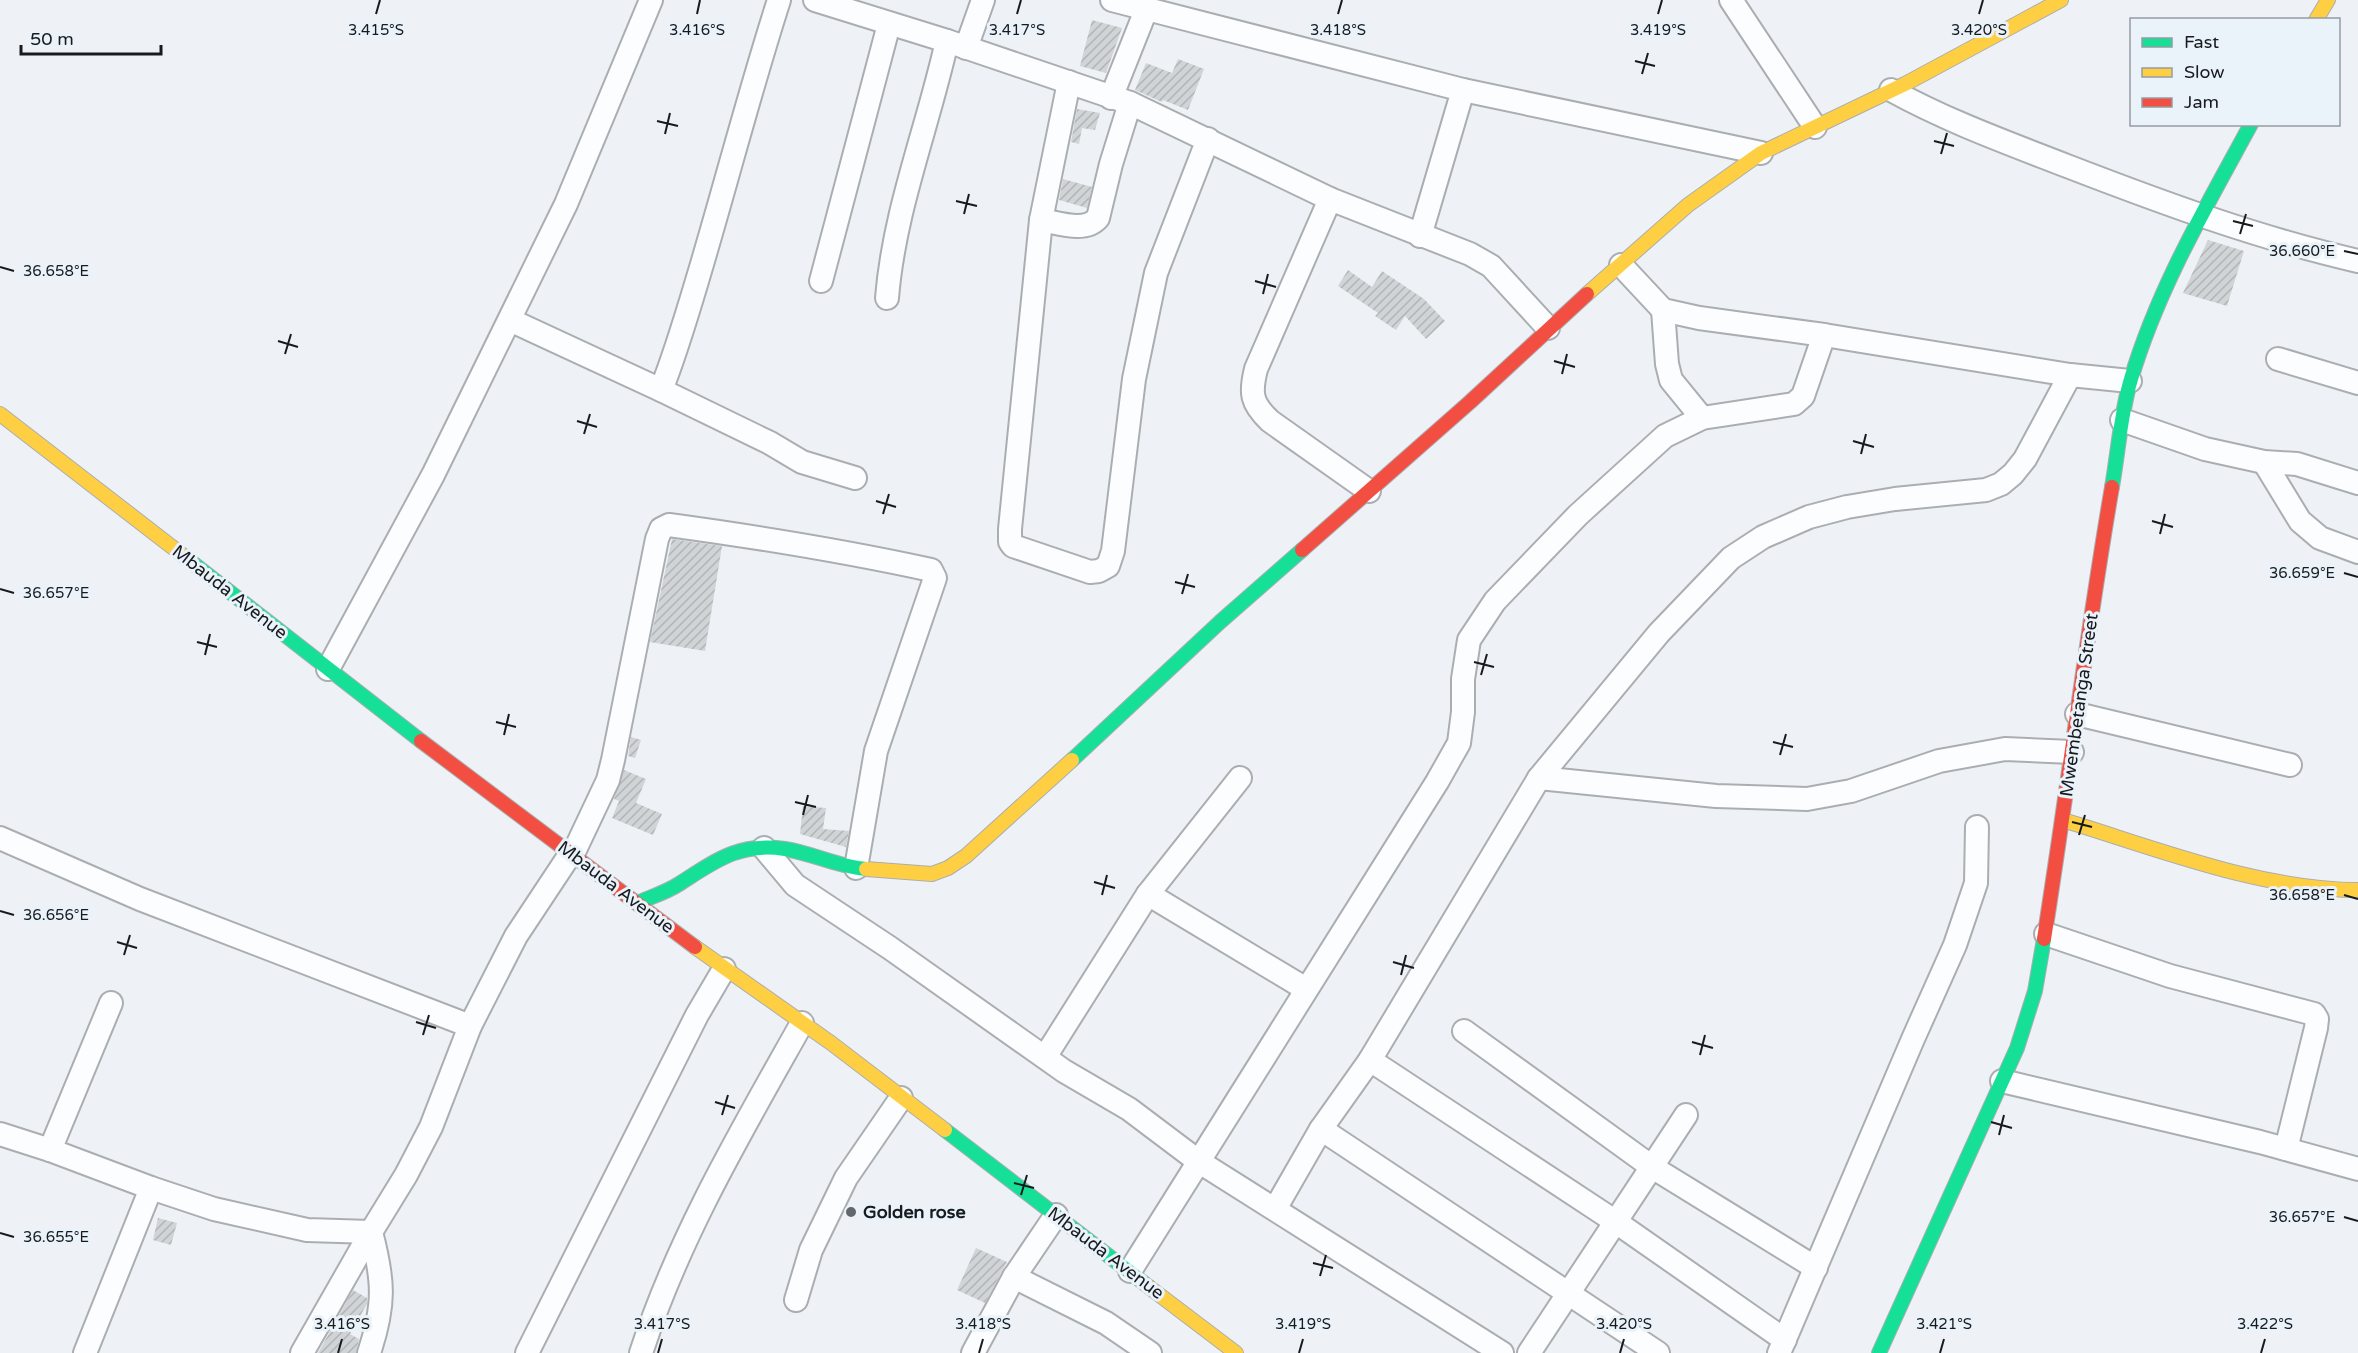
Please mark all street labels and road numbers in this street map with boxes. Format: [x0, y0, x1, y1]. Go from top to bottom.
street label: Mbauda Avenue [168, 540, 292, 644]
street label: Mwembetanga Street [2055, 612, 2103, 798]
street label: Mbauda Avenue [553, 836, 679, 938]
street label: Mbauda Avenue [1043, 1202, 1169, 1304]

